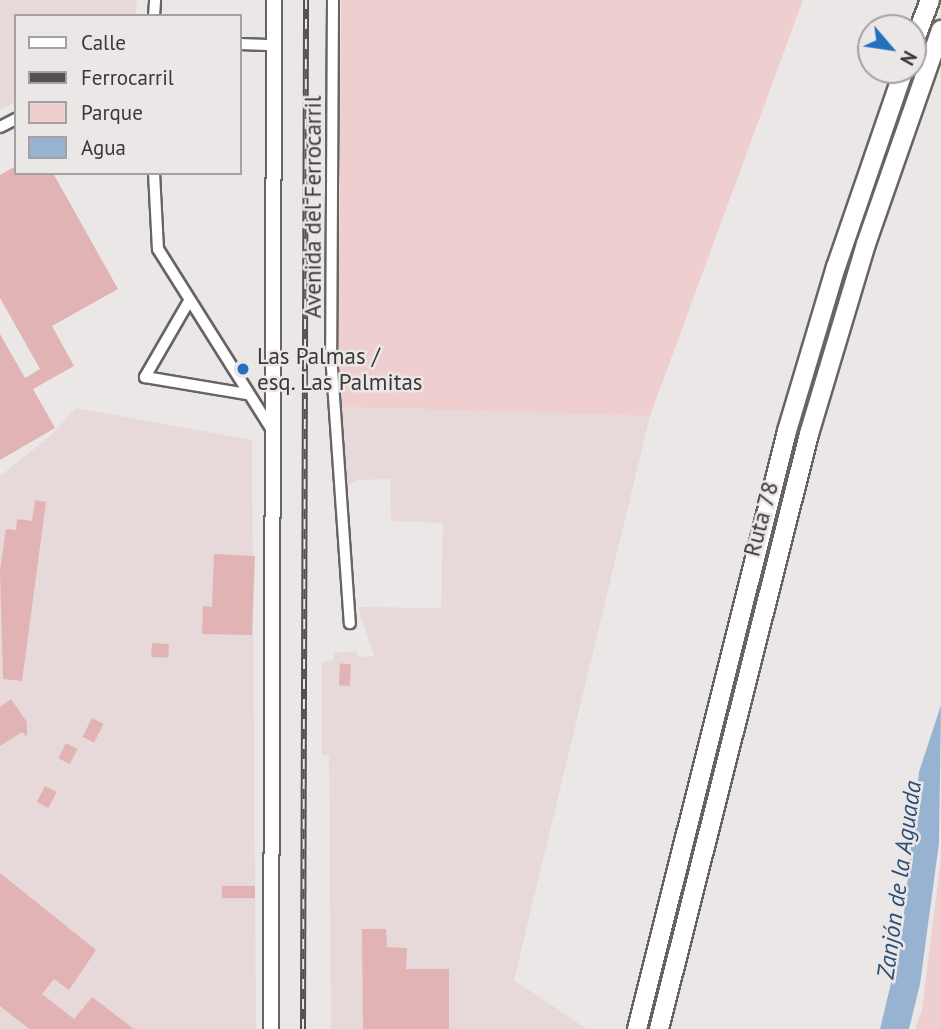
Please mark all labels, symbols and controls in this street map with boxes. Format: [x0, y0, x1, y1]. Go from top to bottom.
legend [14, 14, 242, 175]
north arrow [857, 14, 927, 84]
text: Calle [81, 29, 126, 56]
text: N [895, 47, 922, 69]
text: Ferrocarril [81, 64, 174, 91]
street label: Avenida del Ferrocarril [299, 96, 327, 318]
text: Parque [81, 99, 143, 126]
text: Agua [81, 134, 126, 161]
place label: Las Palmas / esq. Las Palmitas [257, 342, 424, 396]
marker: Las Palmas / esq. Las Palmitas [235, 361, 251, 377]
street label: Ruta 78 [738, 479, 784, 559]
water label: Zanjón de la Aguada [871, 779, 927, 981]

